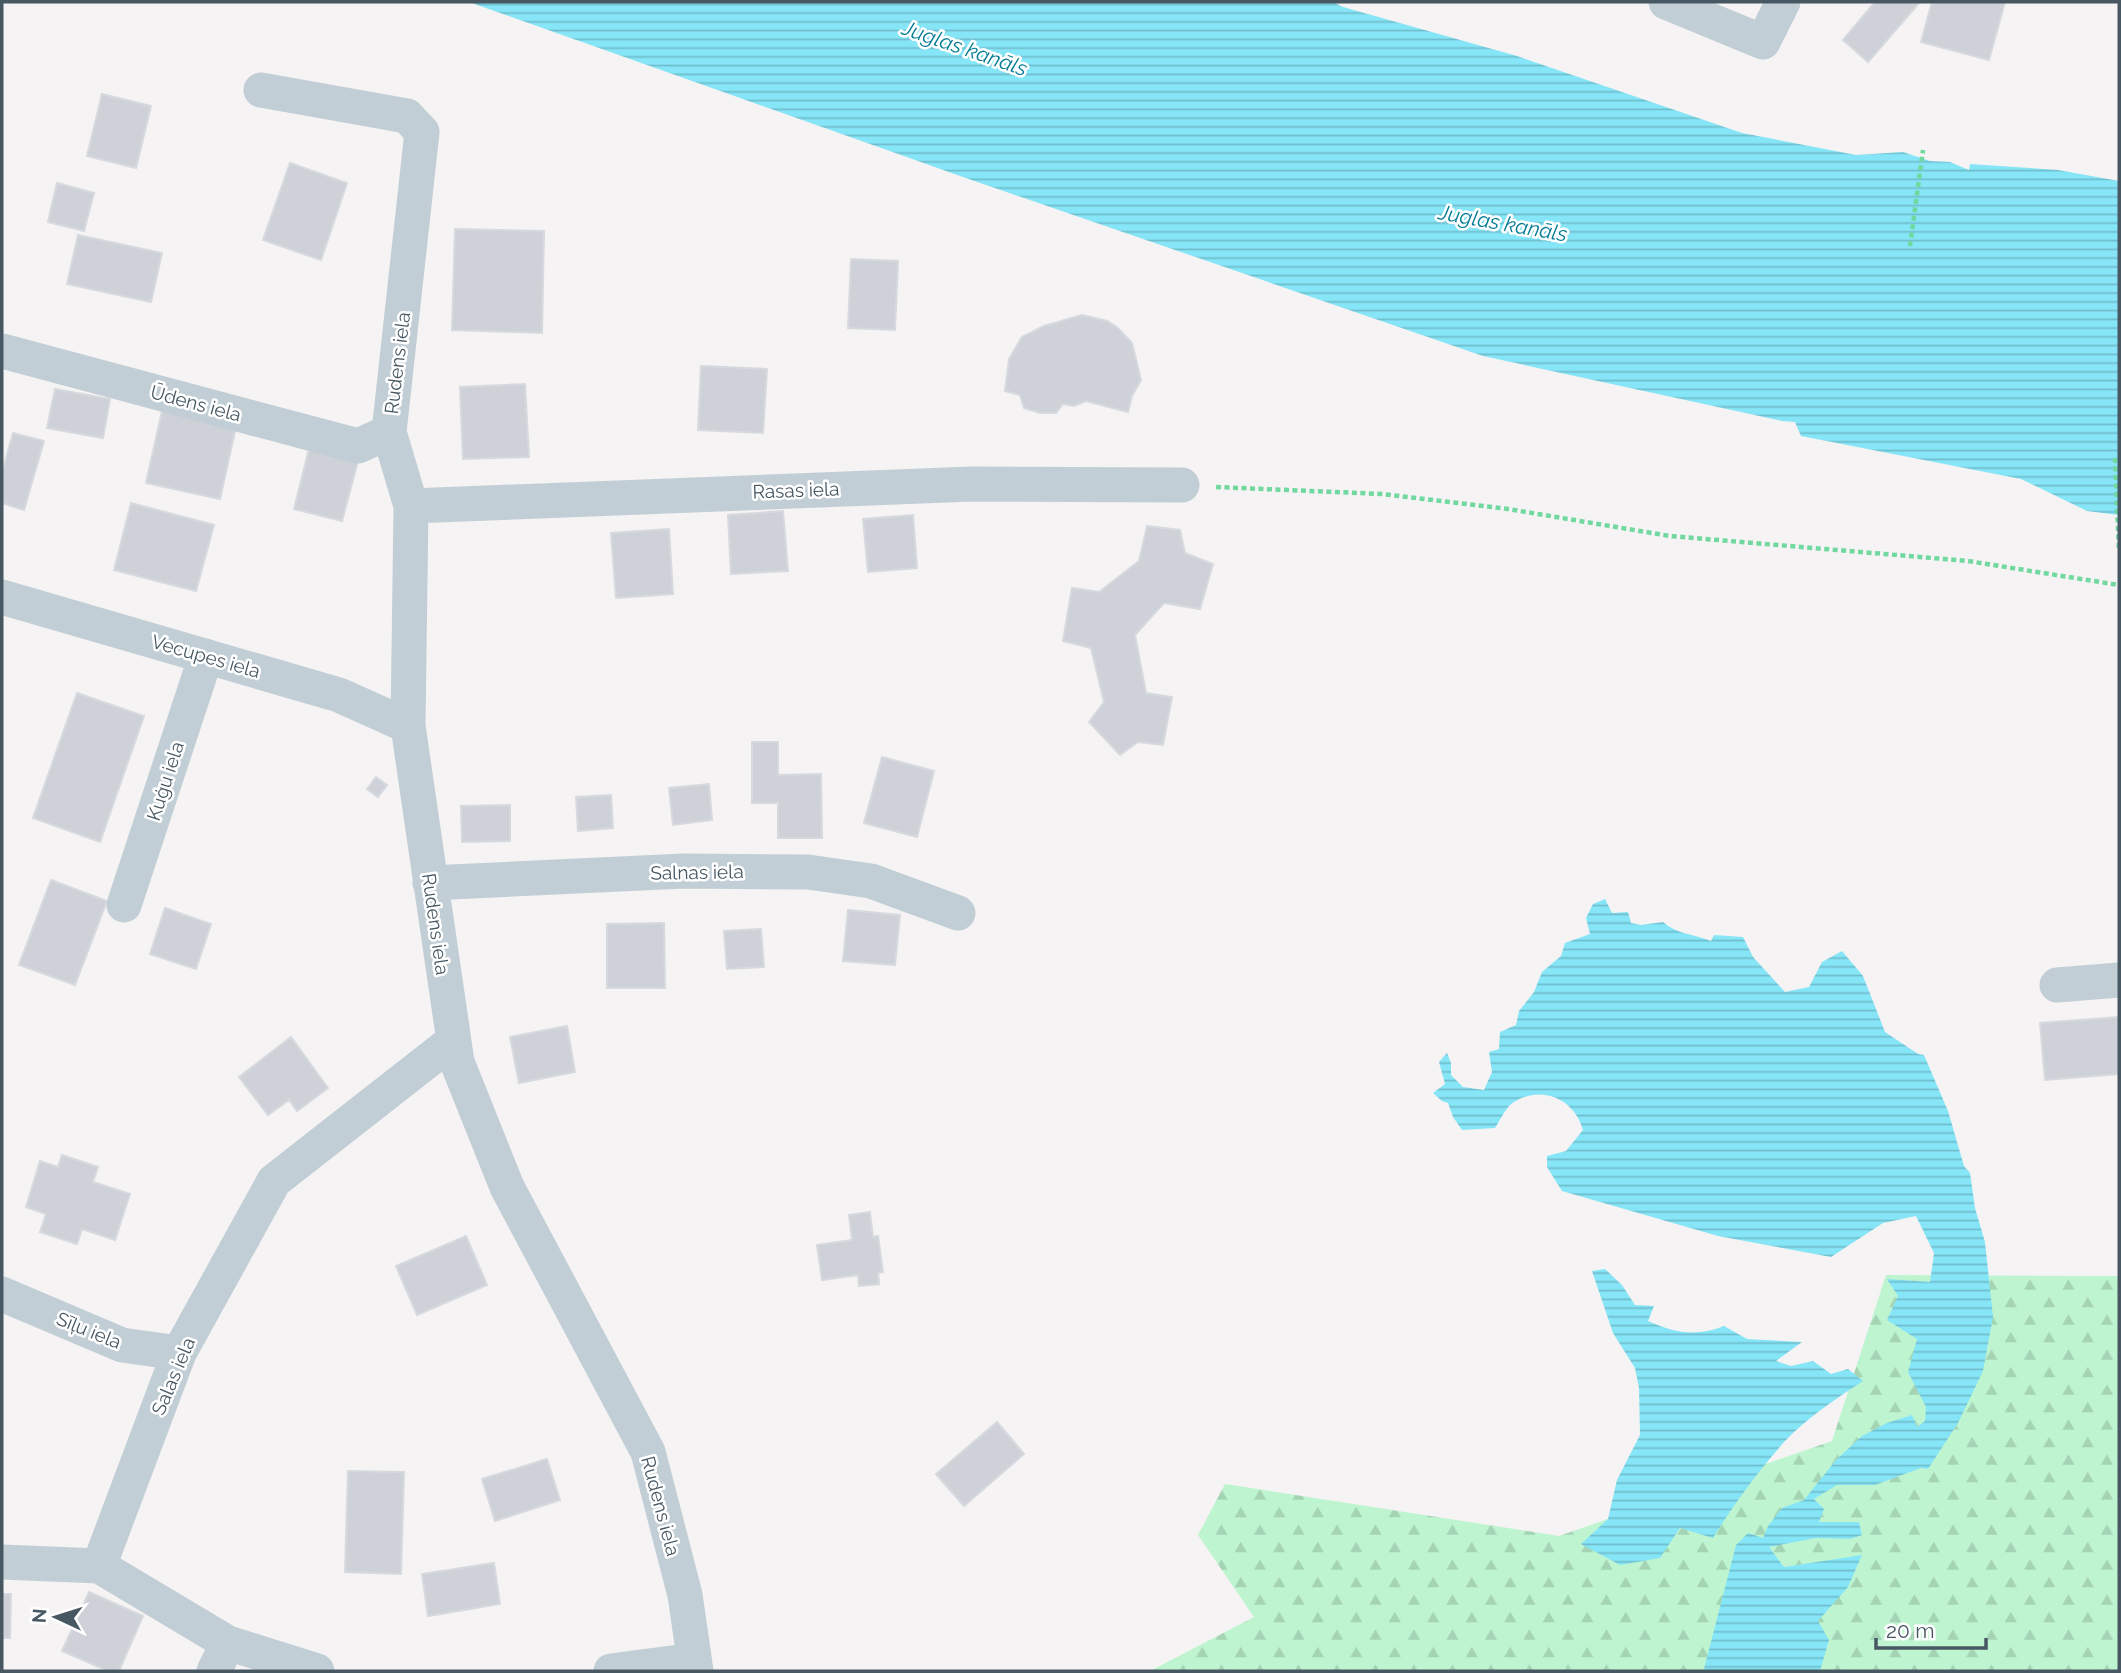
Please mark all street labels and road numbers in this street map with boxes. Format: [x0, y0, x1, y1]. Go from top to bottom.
street label: Rudens iela [380, 311, 414, 415]
street label: Ūdens iela [148, 380, 244, 426]
street label: Rasas iela [752, 477, 840, 503]
street label: Vecupes iela [149, 630, 263, 682]
street label: Kuģu iela [142, 739, 188, 823]
street label: Salnas iela [650, 860, 744, 884]
street label: Rudens iela [418, 872, 454, 976]
street label: Sīļu iela [53, 1307, 125, 1353]
street label: Salas iela [147, 1334, 199, 1418]
street label: Rudens iela [637, 1454, 685, 1558]

